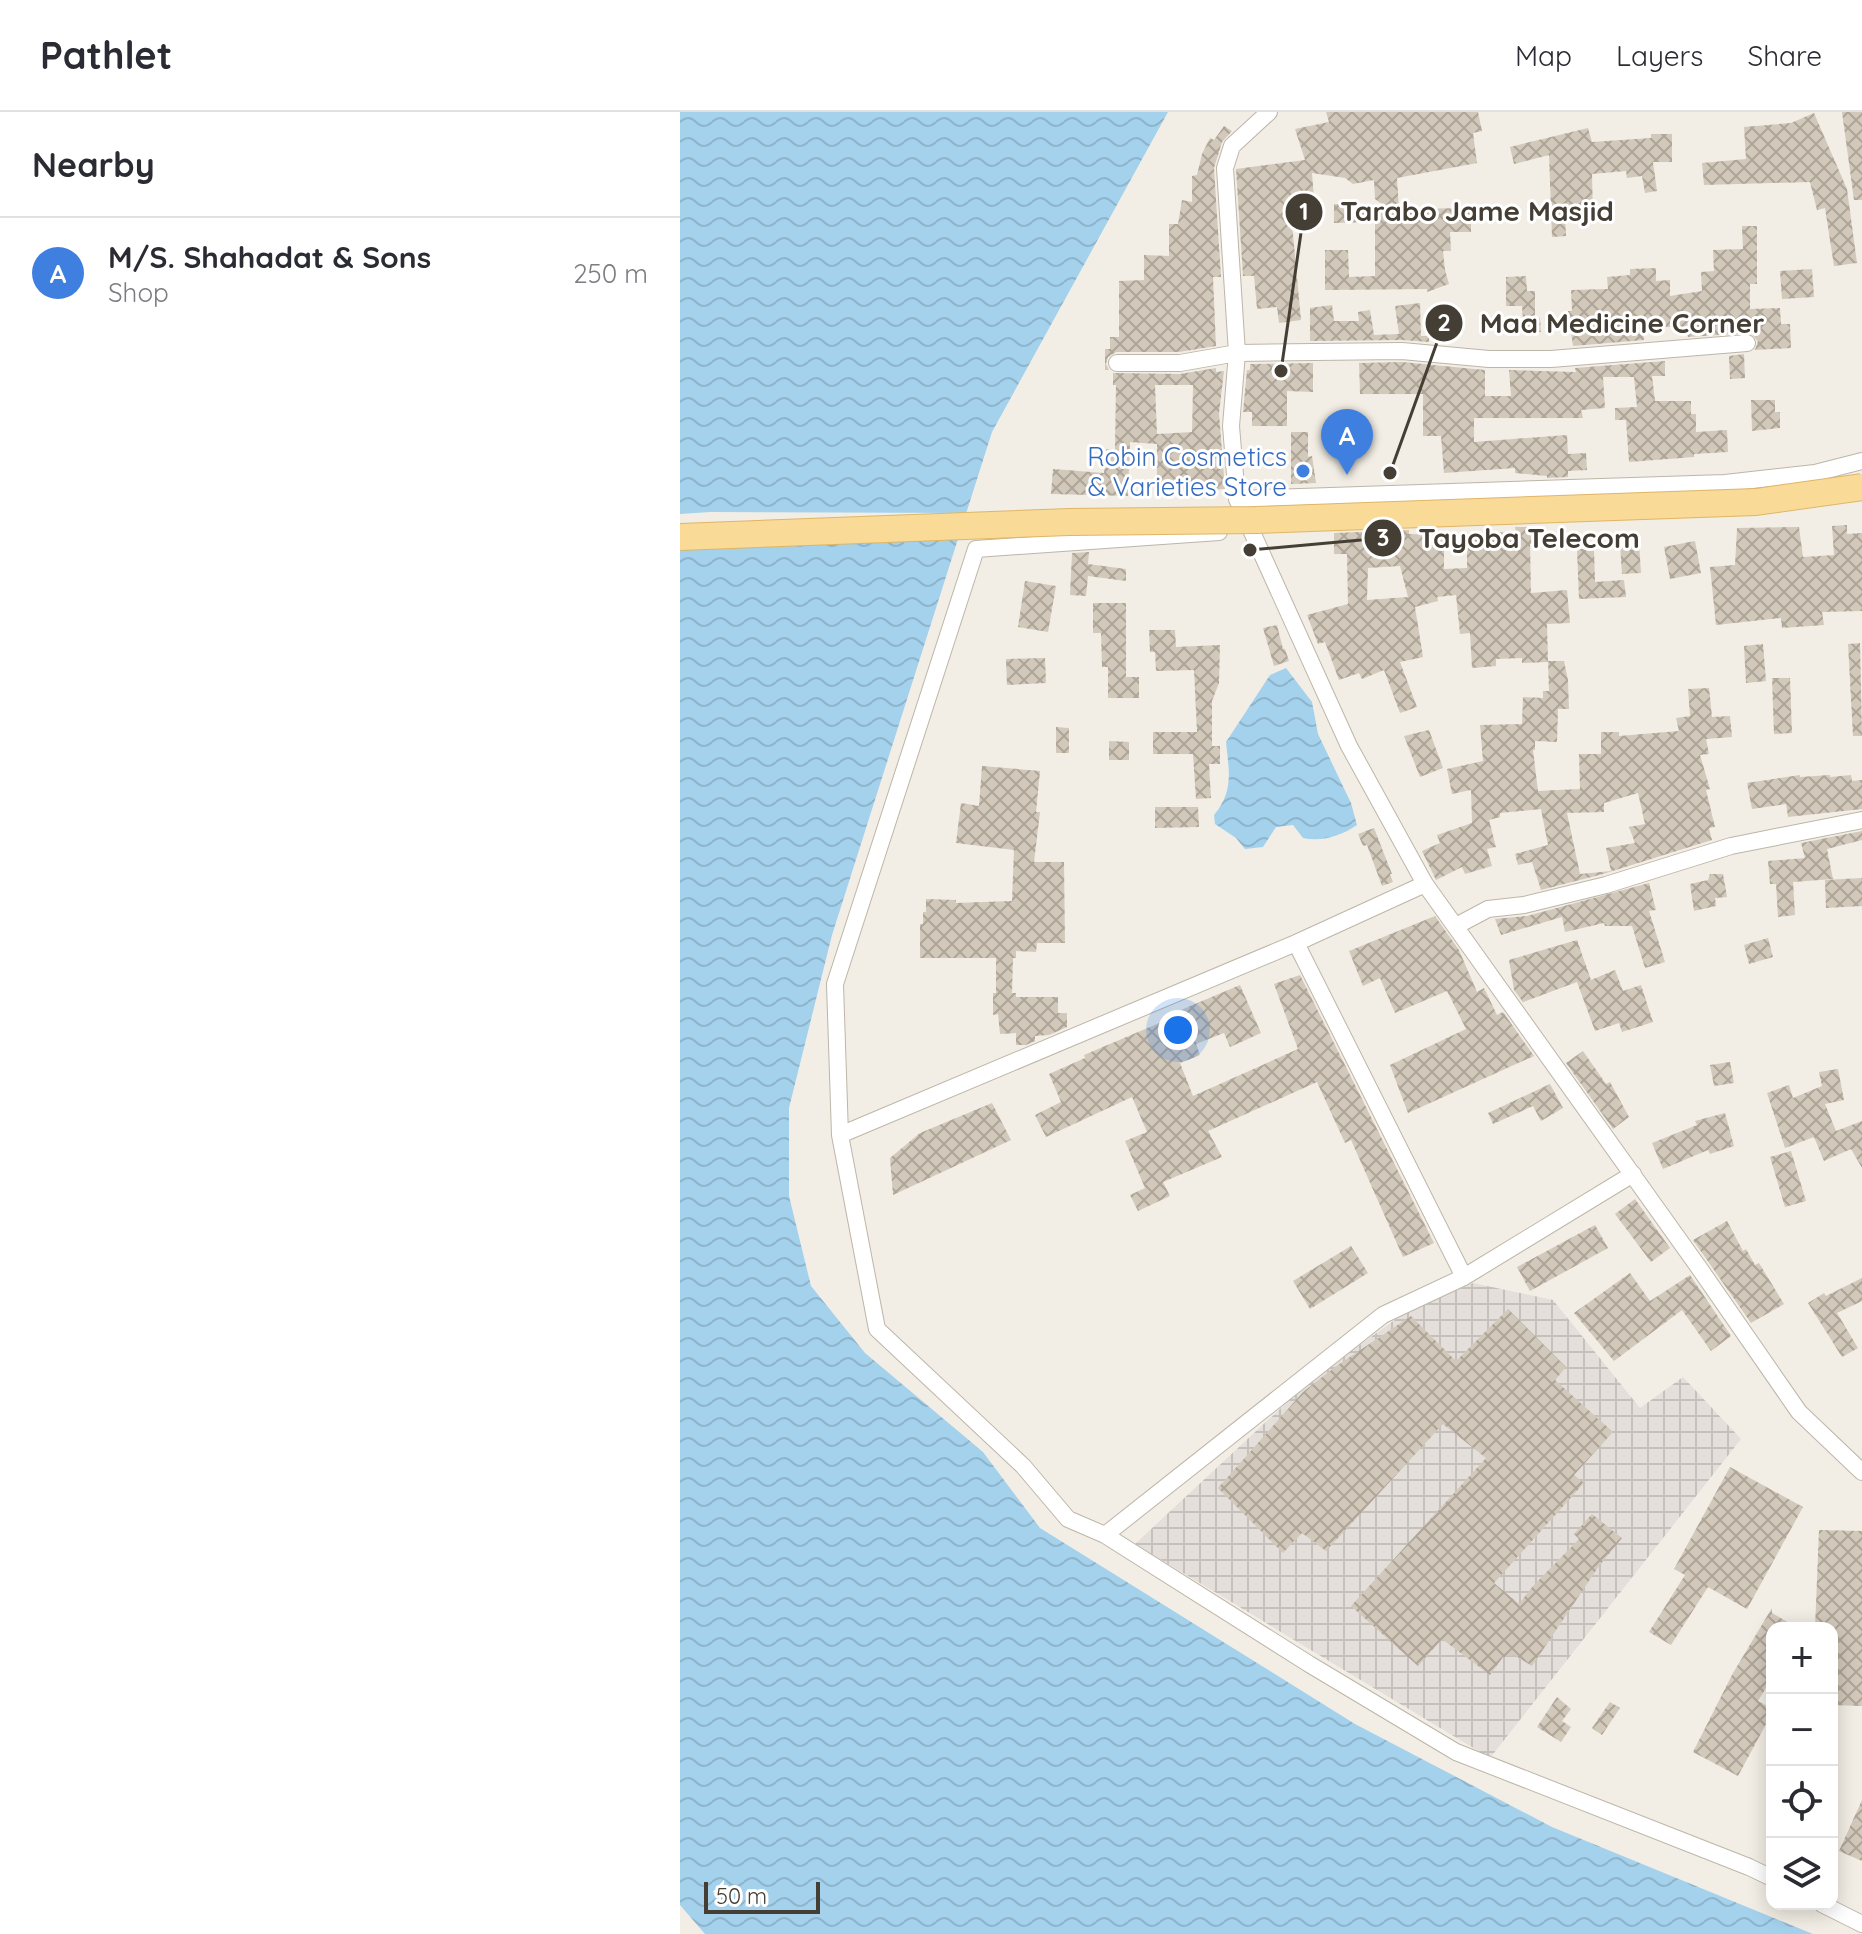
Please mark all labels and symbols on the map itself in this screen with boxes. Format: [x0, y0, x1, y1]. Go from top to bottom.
callout: Tarabo Jame Masjid [1284, 186, 1630, 238]
text: Tarabo Jame Masjid [1340, 193, 1614, 228]
text: 1 [1299, 196, 1309, 226]
callout: Maa Medicine Corner [1424, 297, 1781, 349]
text: Maa Medicine Corner [1480, 305, 1764, 340]
text: 2 [1437, 307, 1451, 337]
pin: A [1321, 409, 1373, 475]
place label: Robin Cosmetics & Varieties Store [1087, 440, 1287, 503]
marker: Robin Cosmetics & Varieties Store [1294, 462, 1312, 480]
callout: Tayoba Telecom [1363, 512, 1656, 564]
text: Tayoba Telecom [1418, 520, 1640, 555]
text: 3 [1377, 522, 1389, 552]
your location [1158, 1010, 1198, 1050]
scale bar [704, 1878, 820, 1914]

